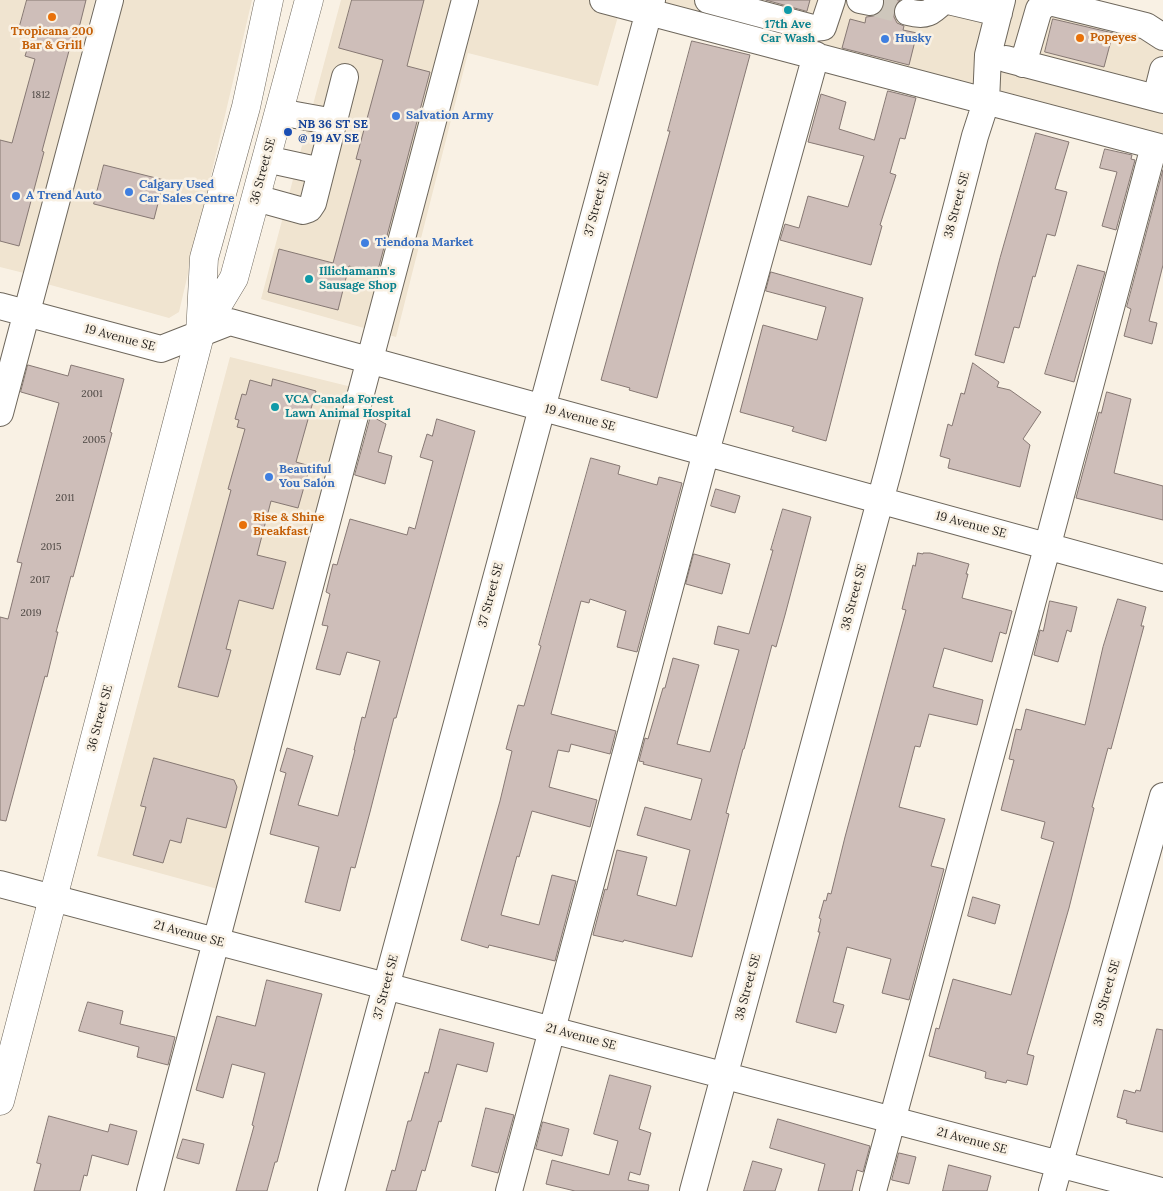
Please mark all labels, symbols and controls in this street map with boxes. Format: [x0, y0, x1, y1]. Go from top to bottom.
marker: 17th Ave Car Wash [782, 4, 794, 16]
marker: Tropicana 200 Bar & Grill [46, 11, 58, 23]
place label: 17th Ave Car Wash [761, 18, 815, 46]
place label: Tropicana 200 Bar & Grill [11, 25, 93, 53]
place label: Popeyes [1090, 31, 1137, 45]
place label: Husky [895, 32, 931, 46]
marker: Popeyes [1074, 32, 1086, 44]
marker: Husky [879, 33, 891, 45]
house number: 1812 [32, 89, 50, 101]
place label: Salvation Army [406, 109, 493, 123]
marker: Salvation Army [390, 110, 402, 122]
place label: NB 36 ST SE @ 19 AV SE [298, 118, 368, 146]
marker: NB 36 ST SE @ 19 AV SE [282, 126, 294, 138]
street label: 36 Street SE [247, 136, 279, 206]
street label: 37 Street SE [581, 170, 613, 238]
street label: 38 Street SE [941, 170, 973, 240]
place label: Calgary Used Car Sales Centre [139, 178, 234, 206]
marker: Calgary Used Car Sales Centre [123, 186, 135, 198]
place label: A Trend Auto [26, 189, 102, 203]
marker: A Trend Auto [10, 190, 22, 202]
place label: Tiendona Market [375, 236, 474, 250]
marker: Tiendona Market [359, 237, 371, 249]
place label: Illichamann's Sausage Shop [319, 265, 397, 293]
marker: Illichamann's Sausage Shop [303, 273, 315, 285]
street label: 19 Avenue SE [83, 322, 157, 354]
house number: 2001 [81, 388, 103, 400]
place label: VCA Canada Forest Lawn Animal Hospital [285, 393, 411, 421]
marker: VCA Canada Forest Lawn Animal Hospital [269, 401, 281, 413]
street label: 19 Avenue SE [543, 402, 617, 434]
house number: 2005 [82, 434, 106, 446]
place label: Beautiful You Salon [279, 463, 335, 491]
marker: Beautiful You Salon [263, 471, 275, 483]
house number: 2011 [56, 492, 74, 504]
street label: 19 Avenue SE [934, 509, 1008, 541]
place label: Rise & Shine Breakfast [253, 511, 324, 539]
marker: Rise & Shine Breakfast [237, 519, 249, 531]
house number: 2015 [41, 541, 61, 553]
street label: 37 Street SE [475, 561, 507, 629]
street label: 38 Street SE [838, 562, 870, 632]
house number: 2017 [30, 574, 50, 586]
house number: 2019 [21, 607, 41, 619]
street label: 36 Street SE [84, 683, 116, 753]
street label: 21 Avenue SE [152, 918, 226, 950]
street label: 38 Street SE [732, 952, 764, 1022]
street label: 37 Street SE [370, 953, 402, 1021]
street label: 39 Street SE [1091, 958, 1123, 1028]
street label: 21 Avenue SE [544, 1021, 618, 1053]
street label: 21 Avenue SE [935, 1125, 1009, 1157]

